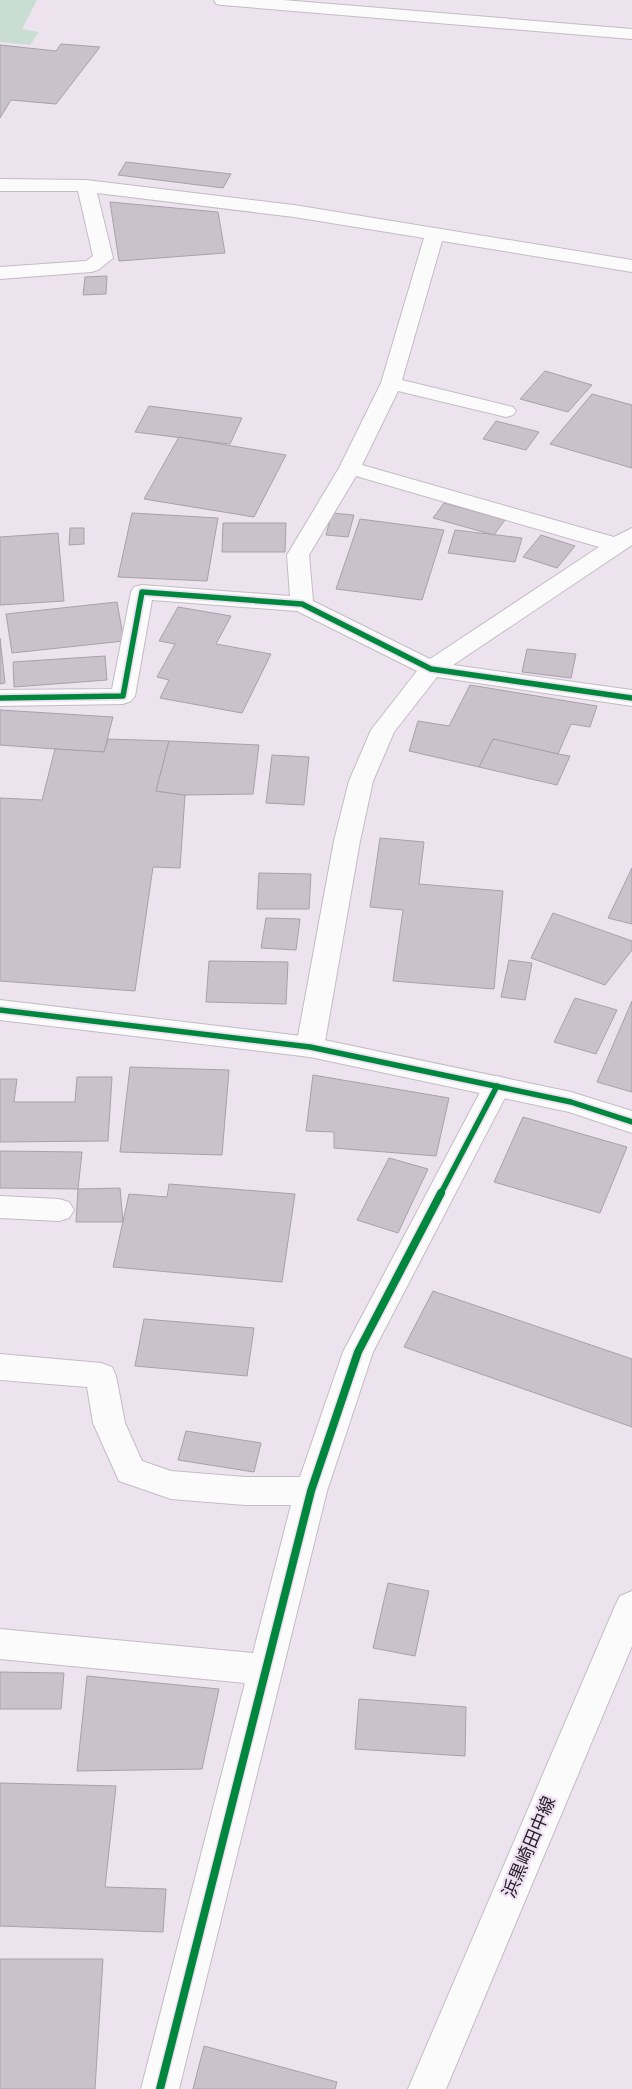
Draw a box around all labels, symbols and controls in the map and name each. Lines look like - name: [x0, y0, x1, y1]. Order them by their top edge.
- street label: 浜黒崎田中線: [499, 1793, 559, 1901]

